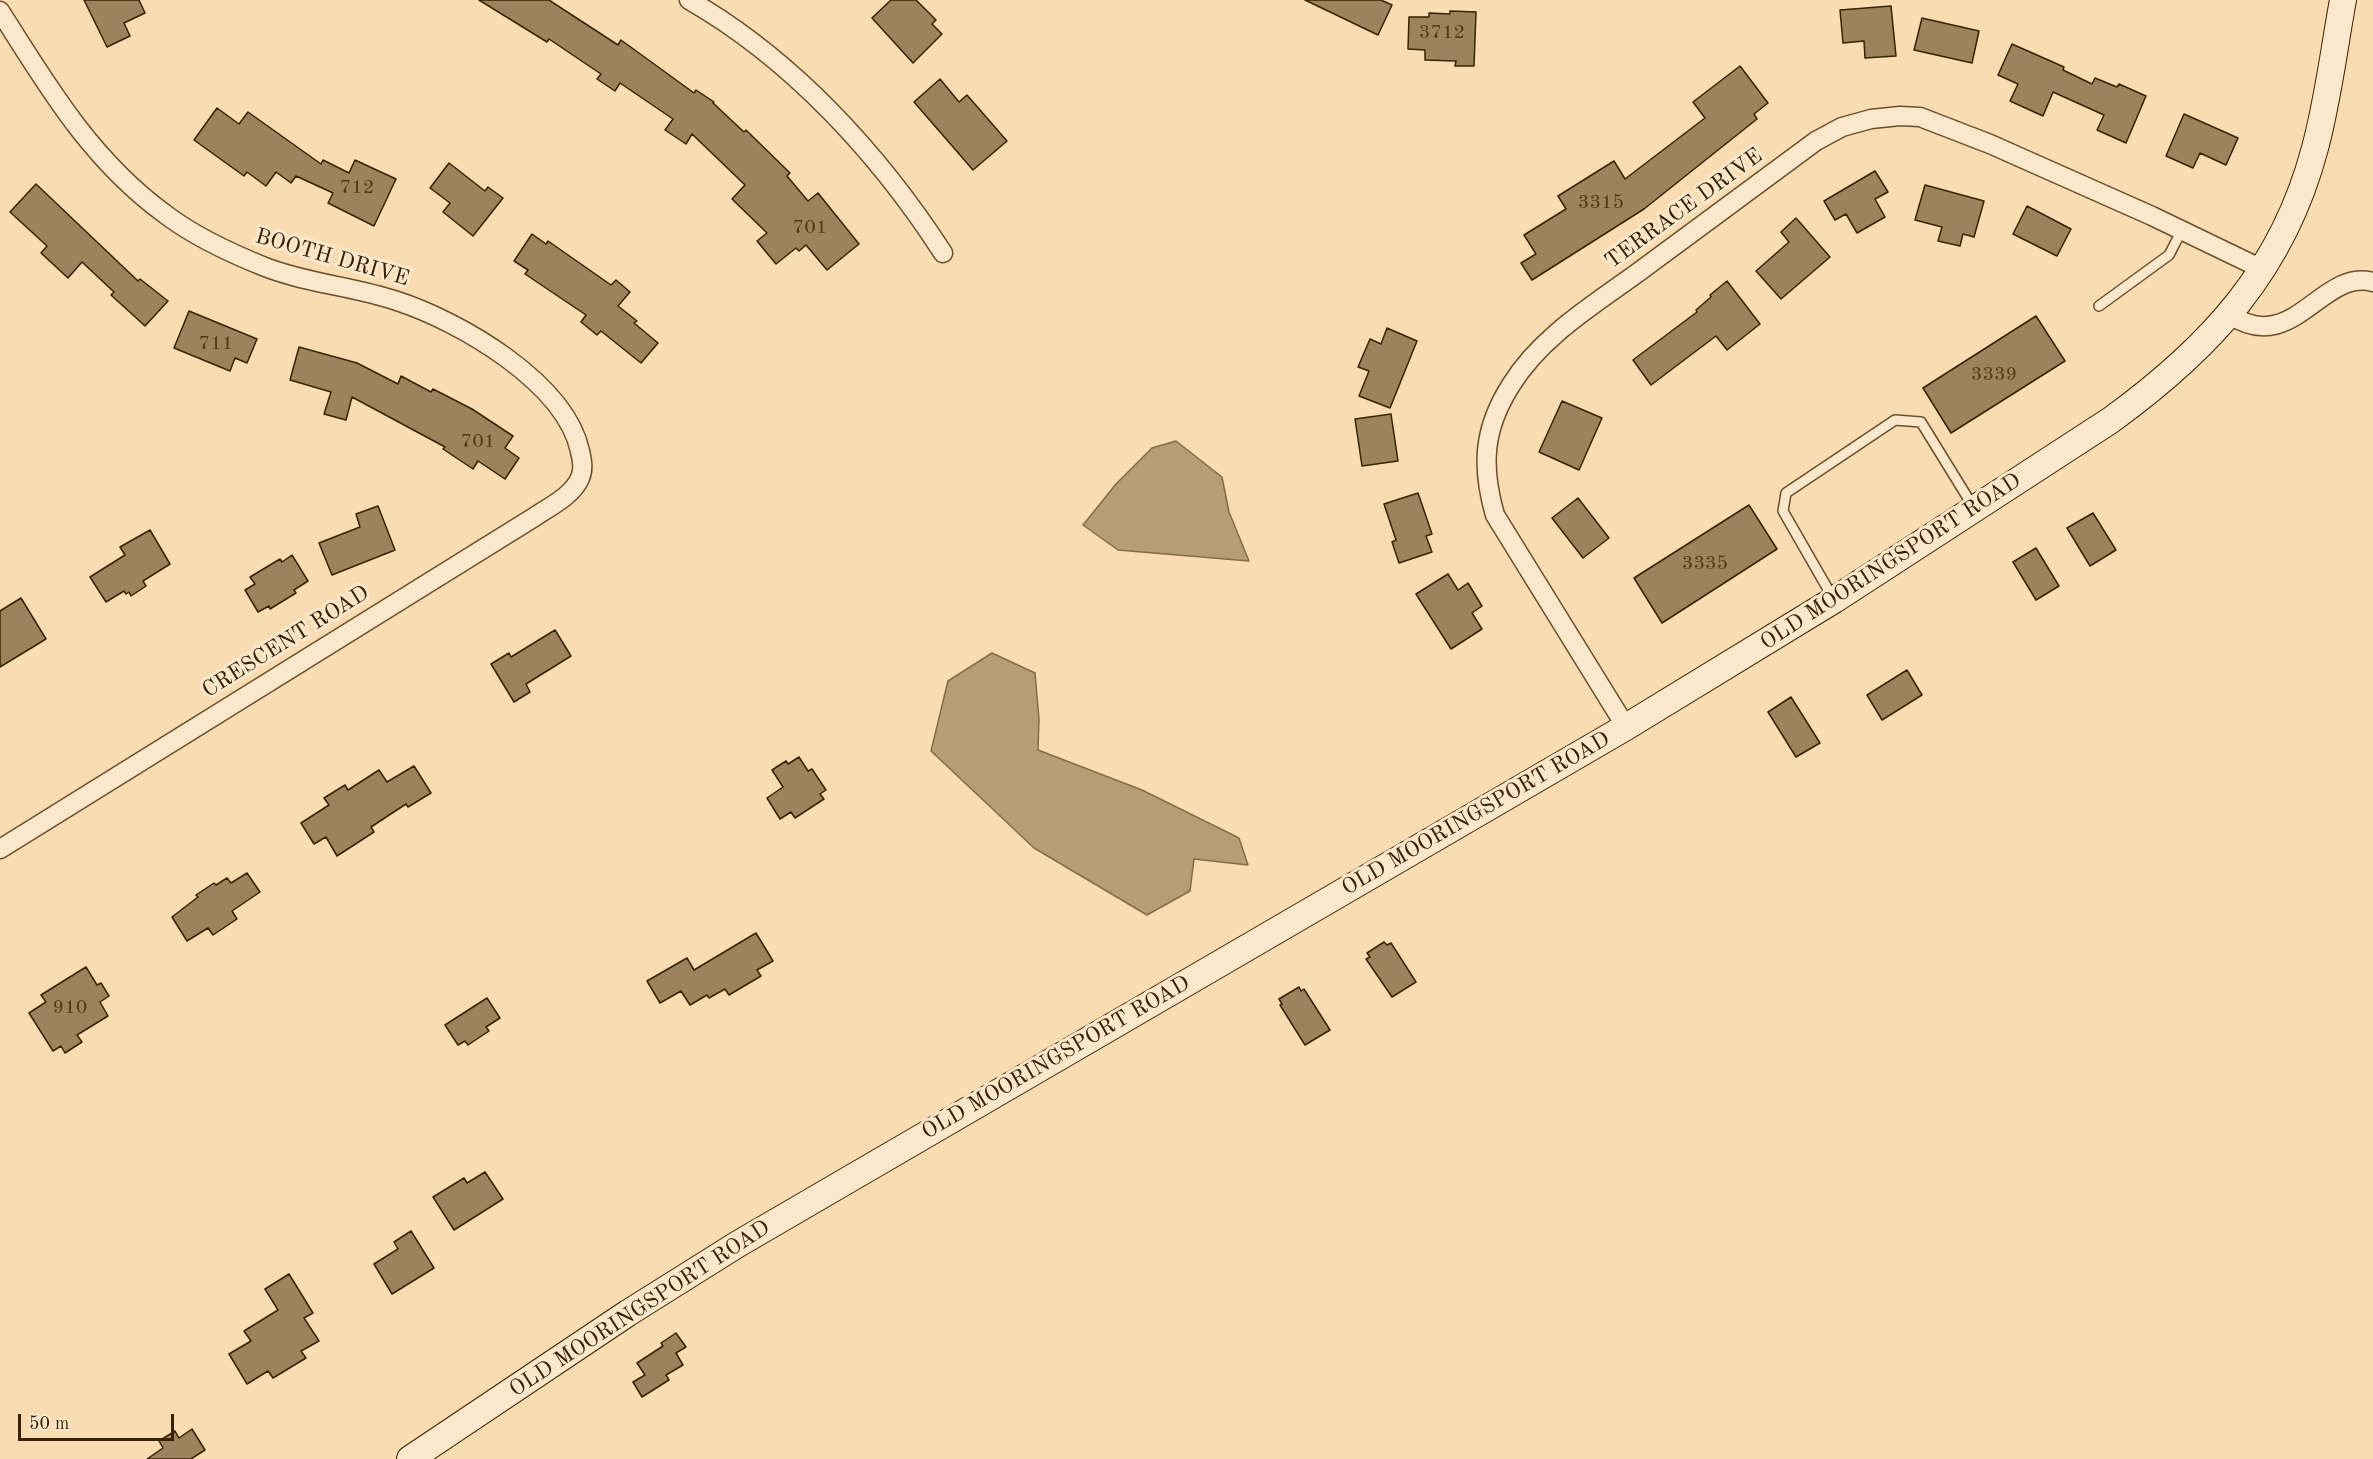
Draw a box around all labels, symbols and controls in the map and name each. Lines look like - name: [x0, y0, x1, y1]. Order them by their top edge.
- house number: 3712: [1419, 21, 1465, 45]
- street label: TERRACE DRIVE: [1600, 143, 1768, 275]
- house number: 712: [340, 176, 374, 200]
- house number: 3315: [1578, 191, 1624, 215]
- house number: 701: [793, 216, 827, 240]
- street label: BOOTH DRIVE: [252, 223, 412, 293]
- house number: 711: [199, 332, 233, 356]
- house number: 3339: [1971, 363, 2017, 387]
- house number: 701: [461, 430, 495, 454]
- street label: OLD MOORINGSPORT ROAD: [1756, 468, 2026, 656]
- house number: 3335: [1682, 552, 1728, 576]
- street label: CRESCENT ROAD: [198, 580, 374, 704]
- street label: OLD MOORINGSPORT ROAD: [1337, 726, 1615, 902]
- street label: OLD MOORINGSPORT ROAD: [917, 970, 1195, 1146]
- house number: 910: [53, 996, 87, 1020]
- street label: OLD MOORINGSPORT ROAD: [505, 1215, 775, 1403]
- scale bar: [21, 1402, 177, 1440]
- text: 50 m: [29, 1415, 69, 1433]

